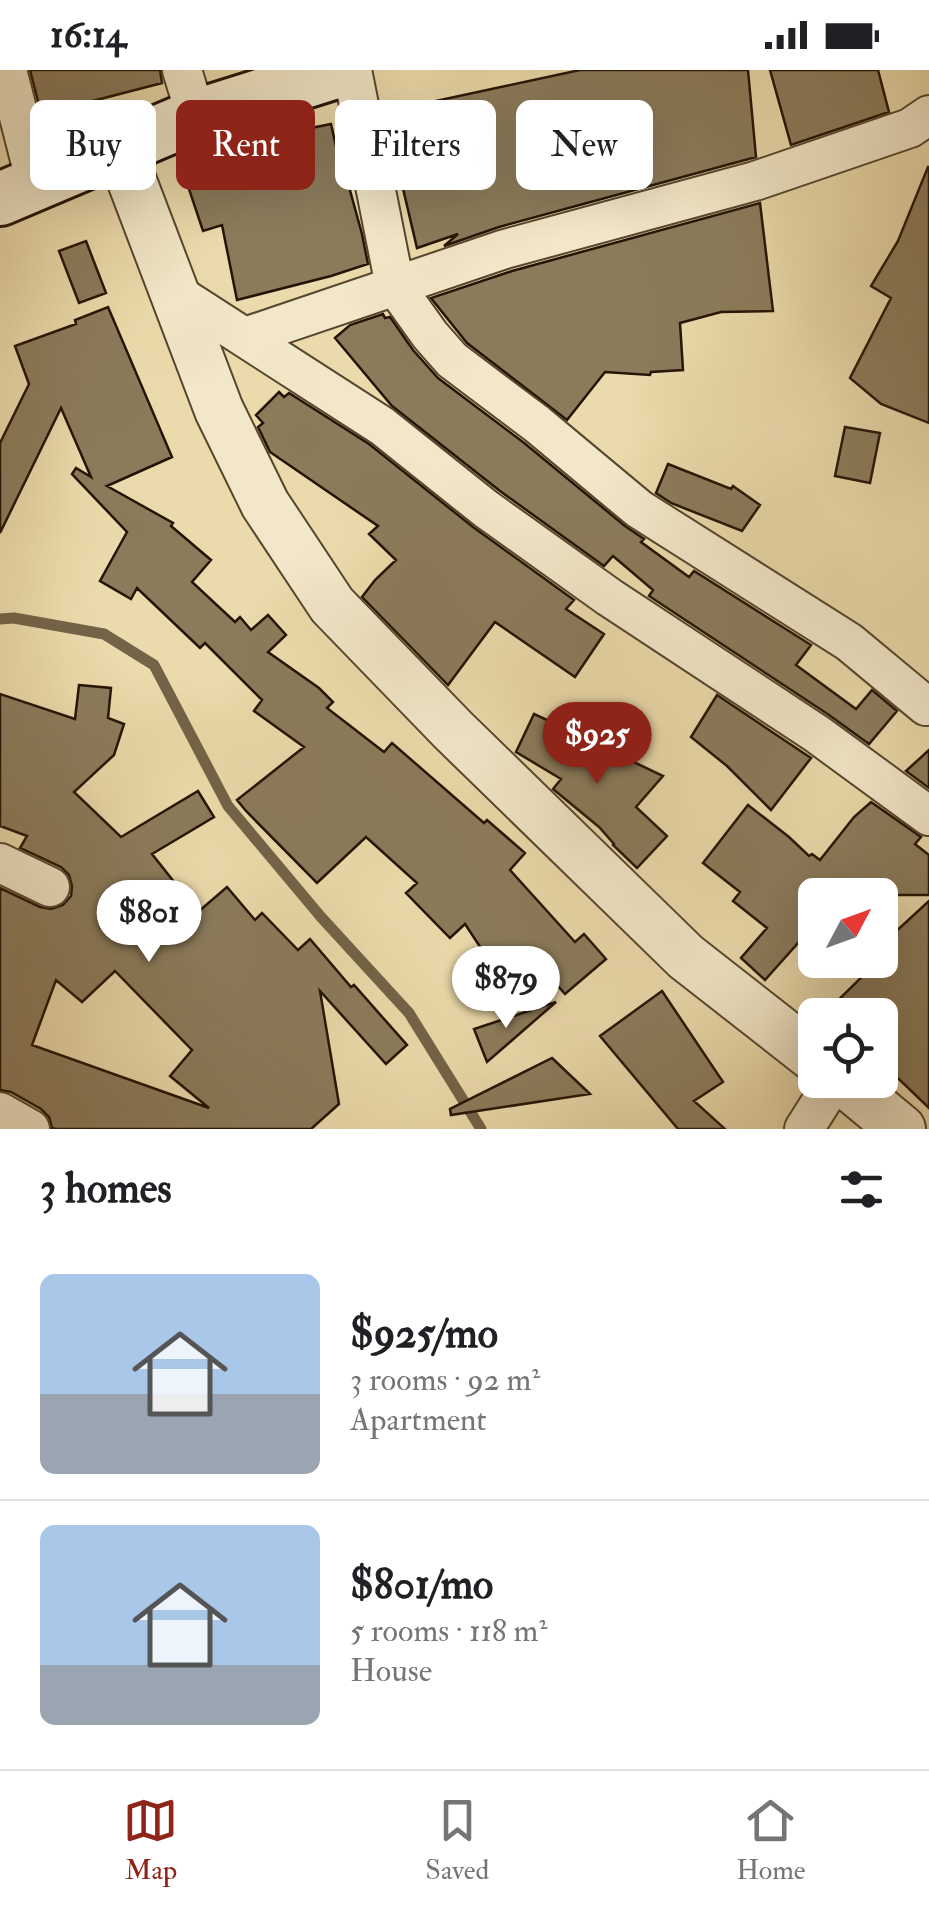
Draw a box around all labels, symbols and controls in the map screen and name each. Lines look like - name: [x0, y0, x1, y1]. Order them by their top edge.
- text: 16:14: [50, 11, 126, 59]
- chip: Buy: [30, 100, 156, 190]
- chip: Rent: [176, 100, 315, 190]
- chip: Filters: [335, 100, 496, 190]
- chip: New: [516, 100, 653, 190]
- pin: $925: [538, 702, 656, 787]
- text: $925: [565, 714, 629, 754]
- north arrow: [798, 878, 898, 978]
- map controls: [798, 878, 898, 1098]
- pin: $801: [90, 880, 208, 965]
- text: $801: [119, 892, 179, 932]
- pin: $879: [447, 946, 565, 1031]
- text: $879: [474, 958, 538, 998]
- button: locate: [798, 998, 898, 1098]
- icon: filters: [834, 1162, 889, 1217]
- text: 3 homes: [40, 1163, 172, 1215]
- text: $925/mo: [350, 1308, 498, 1360]
- icon: home: [120, 1314, 240, 1434]
- text: 3 rooms · 92 m²: [350, 1360, 540, 1400]
- text: Apartment: [350, 1400, 487, 1440]
- text: $801/mo: [350, 1559, 493, 1611]
- icon: home: [120, 1565, 240, 1685]
- text: 5 rooms · 118 m²: [350, 1611, 547, 1651]
- text: House: [350, 1651, 432, 1691]
- tab: Map: [123, 1793, 178, 1888]
- tab: Saved: [425, 1793, 489, 1888]
- tab: Home: [736, 1793, 806, 1888]

